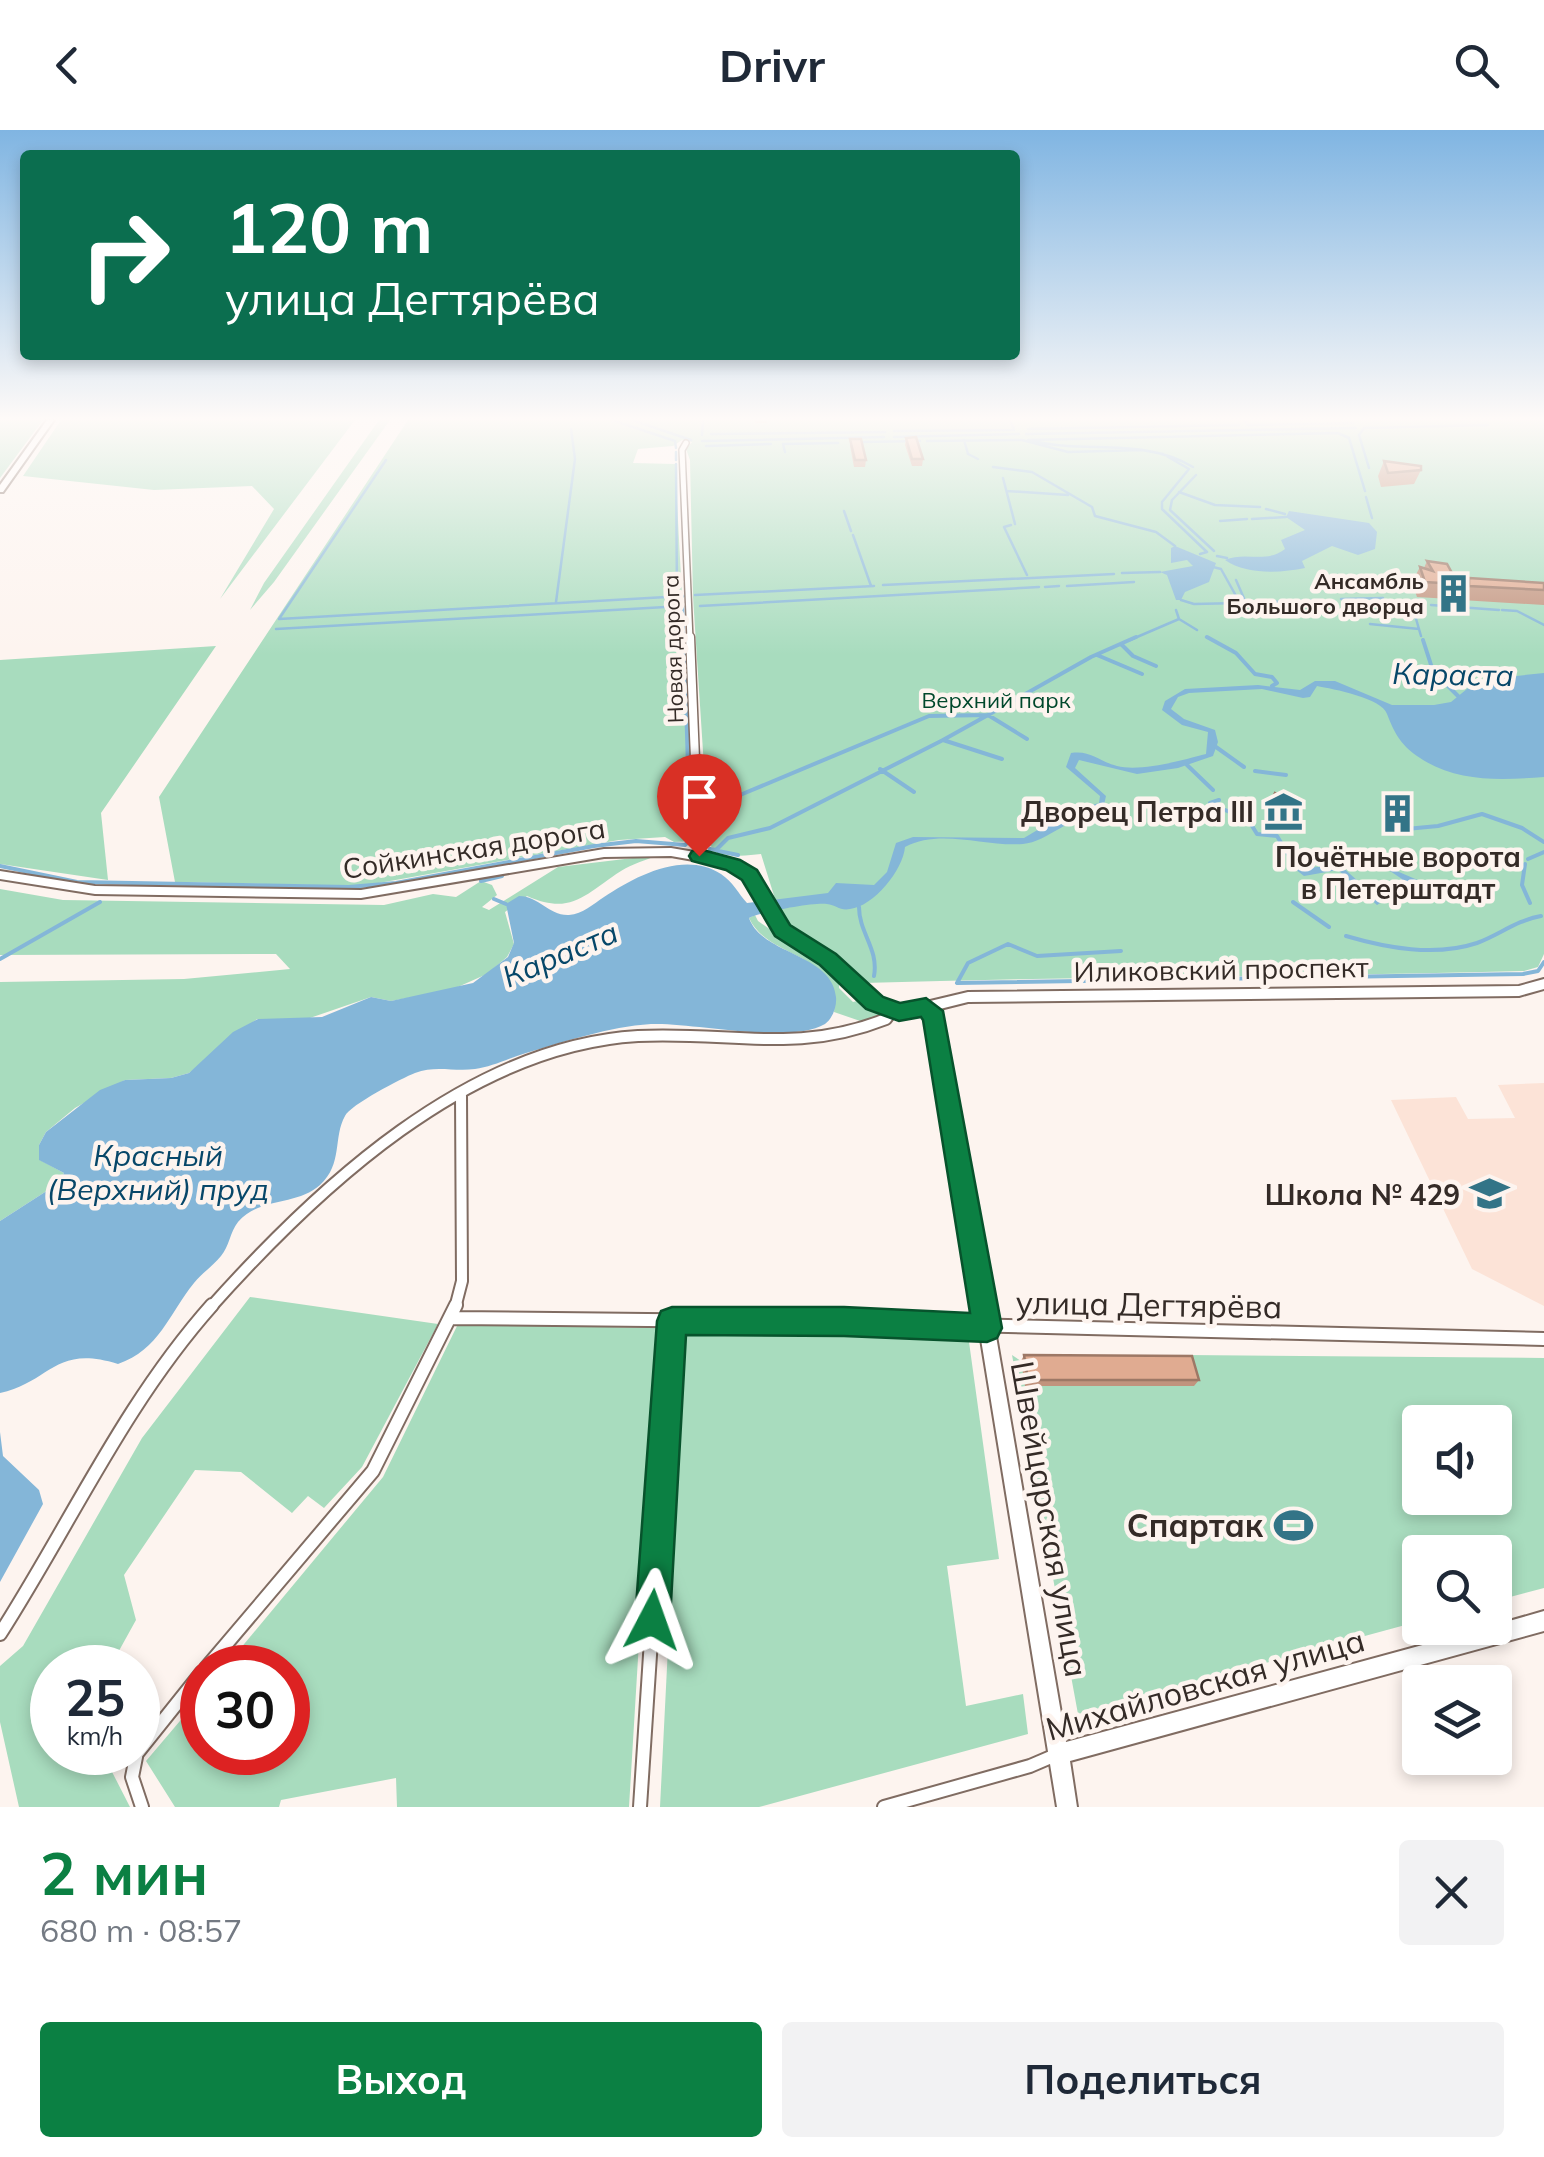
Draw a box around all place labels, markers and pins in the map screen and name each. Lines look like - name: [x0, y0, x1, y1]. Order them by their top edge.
- place label: Ансамбль Большого дворца: [1226, 567, 1424, 620]
- building icon: Ансамбль Большого дворца: [1433, 573, 1475, 615]
- pin: [657, 754, 742, 857]
- museum icon: Дворец Петра III: [1263, 790, 1305, 832]
- building icon: Почётные ворота в Петерштадт: [1377, 793, 1419, 835]
- place label: Дворец Петра III: [1021, 794, 1254, 829]
- place label: Почётные ворота в Петерштадт: [1275, 839, 1521, 906]
- school or university icon: Школа № 429: [1469, 1173, 1511, 1215]
- place label: Школа № 429: [1265, 1177, 1460, 1212]
- sports icon: Спартак: [1272, 1504, 1314, 1546]
- place label: Спартак: [1127, 1505, 1264, 1545]

